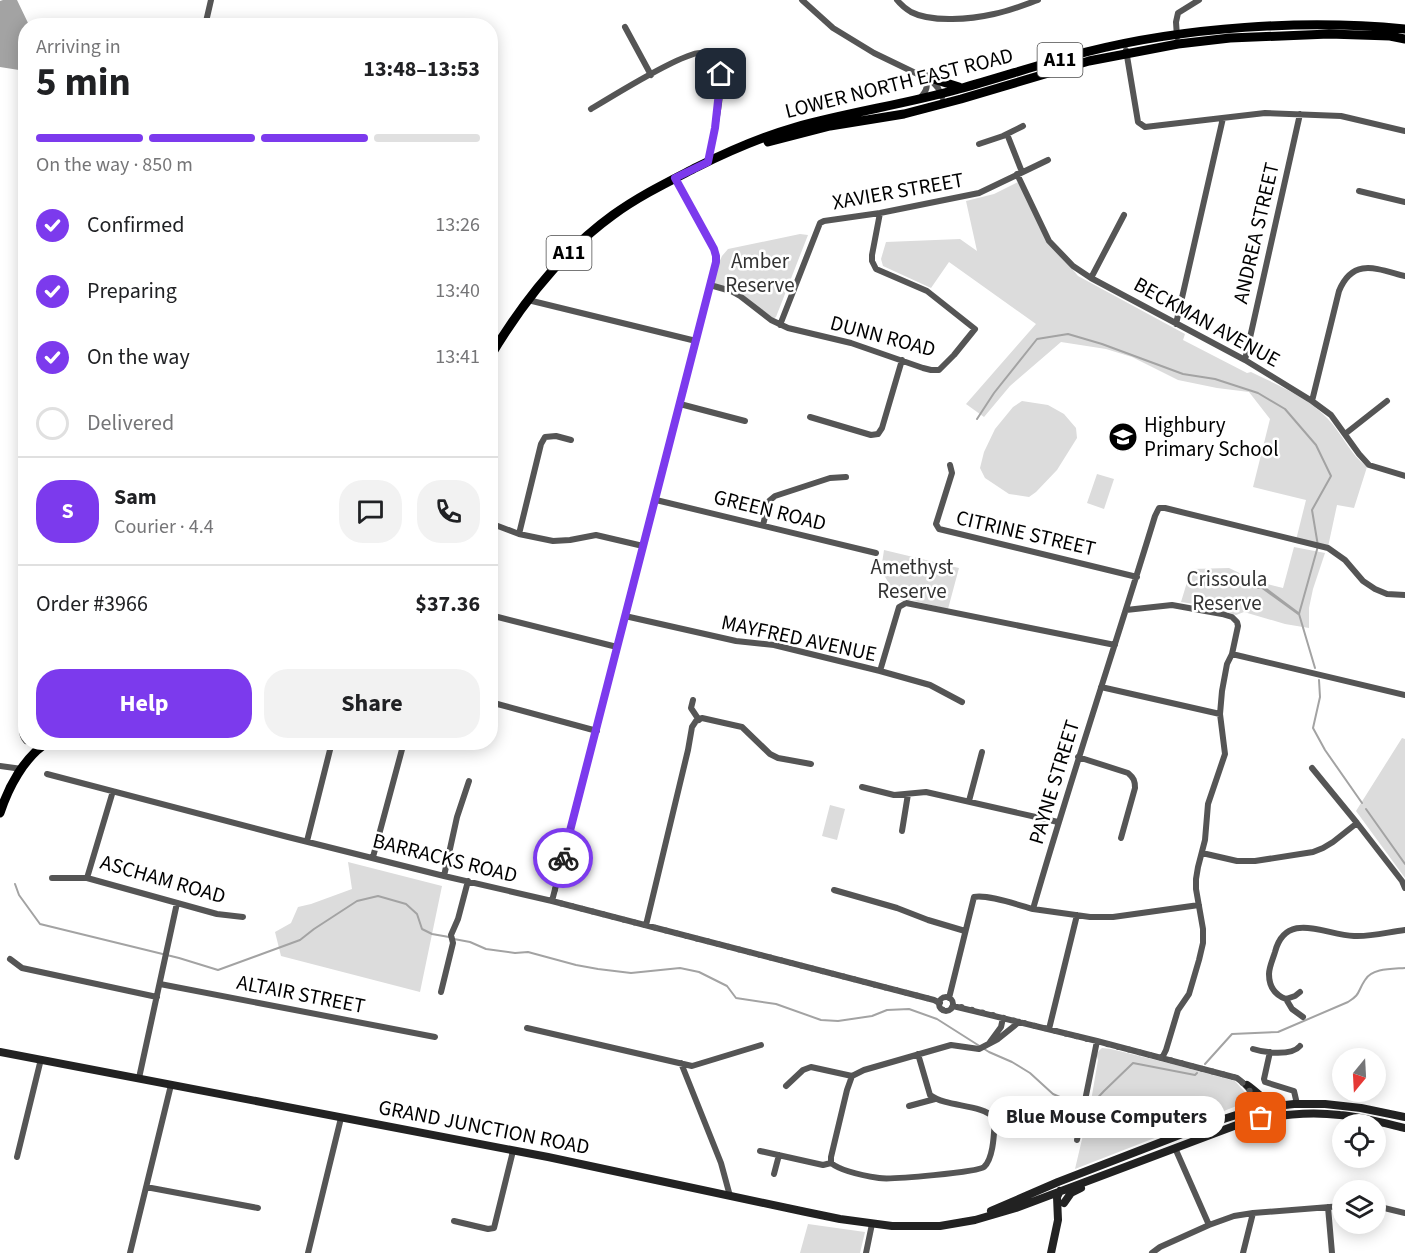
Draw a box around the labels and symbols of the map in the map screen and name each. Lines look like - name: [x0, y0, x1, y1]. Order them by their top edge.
- street label: LOWER NORTH EAST ROAD: [782, 40, 1016, 126]
- road number: A11: [1038, 43, 1082, 77]
- pin: [695, 48, 746, 99]
- street label: ANDREA STREET: [1225, 160, 1287, 306]
- street label: XAVIER STREET: [830, 165, 966, 217]
- road number: A11: [546, 236, 592, 270]
- park label: Amber Reserve: [725, 246, 795, 300]
- street label: BECKMAN AVENUE: [1128, 269, 1286, 375]
- street label: DUNN ROAD: [827, 308, 939, 364]
- place label: Highbury Primary School: [1144, 410, 1279, 464]
- school or university icon: Highbury Primary School: [1107, 421, 1139, 453]
- street label: GREEN ROAD: [711, 482, 829, 538]
- street label: CITRINE STREET: [953, 502, 1099, 564]
- park label: Amethyst Reserve: [871, 552, 953, 606]
- park label: Crissoula Reserve: [1187, 564, 1267, 618]
- street label: MAYFRED AVENUE: [719, 607, 879, 669]
- street label: PAYNE STREET: [1021, 716, 1087, 848]
- street label: BARRACKS ROAD: [369, 826, 521, 890]
- courier: [533, 828, 593, 888]
- street label: ASCHAM ROAD: [97, 847, 229, 911]
- street label: ALTAIR STREET: [234, 967, 368, 1021]
- north arrow: [1332, 1048, 1386, 1102]
- street label: GRAND JUNCTION ROAD: [376, 1092, 592, 1162]
- pin: [1235, 1092, 1286, 1143]
- callout: Blue Mouse Computers: [988, 1097, 1225, 1139]

